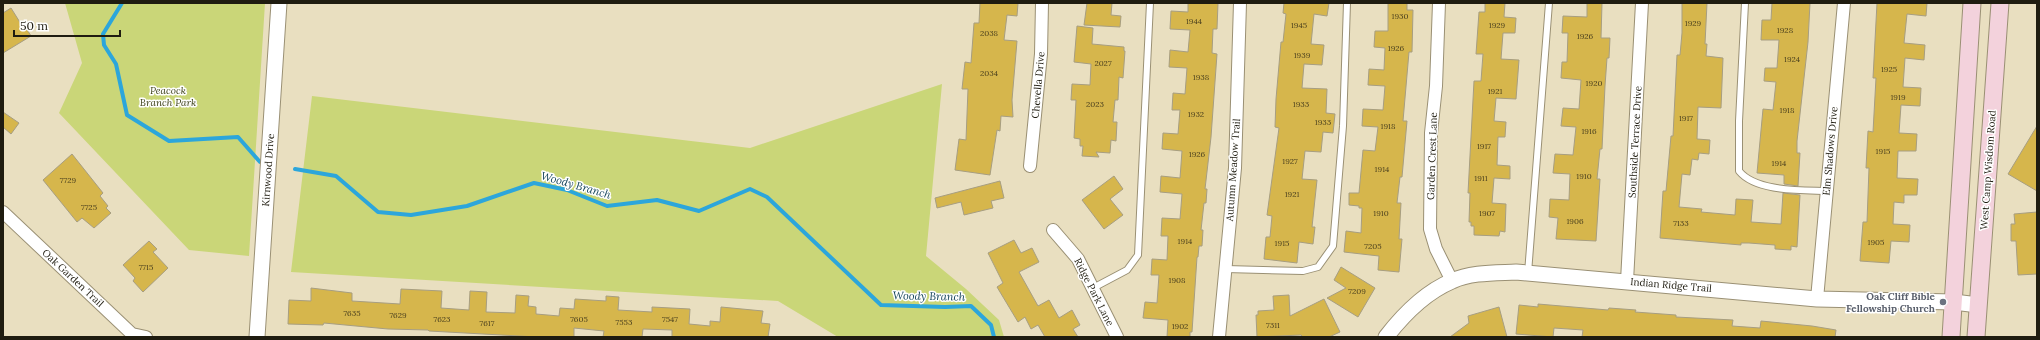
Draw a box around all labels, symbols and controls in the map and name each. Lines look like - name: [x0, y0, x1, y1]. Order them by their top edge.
- house number: 1930: [1392, 11, 1409, 21]
- scale bar: [14, 12, 120, 38]
- house number: 1944: [1186, 16, 1203, 26]
- text: 50 m: [20, 18, 48, 33]
- house number: 1929: [1685, 18, 1702, 28]
- house number: 1945: [1291, 20, 1307, 30]
- house number: 1929: [1489, 20, 1506, 30]
- house number: 1928: [1777, 25, 1794, 35]
- house number: 2038: [980, 28, 999, 38]
- house number: 1926: [1577, 31, 1594, 41]
- house number: 1926: [1388, 43, 1405, 53]
- street label: Chevella Drive: [1029, 50, 1047, 119]
- house number: 1939: [1294, 50, 1311, 60]
- house number: 1924: [1784, 54, 1801, 64]
- house number: 2027: [1094, 58, 1112, 68]
- house number: 1925: [1881, 64, 1897, 74]
- house number: 2034: [980, 68, 999, 78]
- house number: 1938: [1193, 72, 1210, 82]
- house number: 1920: [1586, 78, 1602, 88]
- park label: Peacock Branch Park: [140, 84, 196, 109]
- street label: Southside Terrace Drive: [1626, 85, 1644, 198]
- house number: 1921: [1488, 86, 1502, 96]
- house number: 1919: [1890, 92, 1906, 102]
- house number: 2023: [1086, 99, 1104, 109]
- house number: 1933: [1293, 99, 1310, 109]
- house number: 1918: [1780, 105, 1795, 115]
- street label: Elm Shadows Drive: [1820, 105, 1840, 196]
- house number: 1932: [1188, 109, 1204, 119]
- street label: West Camp Wisdom Road: [1977, 110, 1999, 230]
- street label: Garden Crest Lane: [1424, 111, 1440, 200]
- house number: 1917: [1679, 113, 1693, 123]
- house number: 1933: [1315, 117, 1332, 127]
- street label: Autumn Meadow Trail: [1223, 118, 1243, 223]
- house number: 1918: [1381, 121, 1396, 131]
- house number: 1916: [1581, 126, 1597, 136]
- street label: Kirnwood Drive: [259, 133, 277, 207]
- house number: 1917: [1477, 141, 1491, 151]
- house number: 1915: [1876, 146, 1890, 156]
- house number: 1926: [1189, 149, 1206, 159]
- house number: 1927: [1282, 156, 1298, 166]
- house number: 1914: [1772, 158, 1787, 168]
- house number: 1914: [1375, 164, 1390, 174]
- water label: Woody Branch: [539, 168, 613, 202]
- house number: 1910: [1576, 171, 1592, 181]
- house number: 1911: [1474, 173, 1488, 183]
- house number: 7729: [60, 175, 77, 185]
- house number: 1921: [1285, 189, 1299, 199]
- house number: 7725: [81, 202, 97, 212]
- house number: 1910: [1373, 208, 1389, 218]
- house number: 1907: [1479, 208, 1495, 218]
- house number: 1906: [1566, 216, 1584, 226]
- house number: 7133: [1673, 218, 1689, 228]
- house number: 1914: [1178, 236, 1193, 246]
- house number: 1905: [1868, 237, 1884, 247]
- house number: 1915: [1275, 238, 1289, 248]
- house number: 7205: [1364, 241, 1382, 251]
- street label: Oak Garden Trail: [40, 246, 107, 310]
- street label: Ridge Park Lane: [1071, 256, 1117, 329]
- house number: 7715: [139, 262, 153, 272]
- house number: 1908: [1169, 275, 1186, 285]
- street label: Indian Ridge Trail: [1630, 275, 1713, 295]
- house number: 7209: [1348, 286, 1366, 296]
- water label: Woody Branch: [893, 288, 966, 304]
- place label: Oak Cliff Bible Fellowship Church: [1846, 290, 1936, 315]
- marker: Oak Cliff Bible Fellowship Church: [1938, 297, 1948, 307]
- house number: 7635: [343, 308, 361, 318]
- house number: 7629: [389, 310, 407, 320]
- house number: 7623: [434, 314, 451, 324]
- house number: 7605: [570, 314, 588, 324]
- house number: 7547: [662, 314, 678, 324]
- house number: 7553: [616, 317, 633, 327]
- house number: 7617: [480, 318, 495, 328]
- house number: 7311: [1266, 320, 1280, 330]
- house number: 1902: [1172, 321, 1188, 331]

